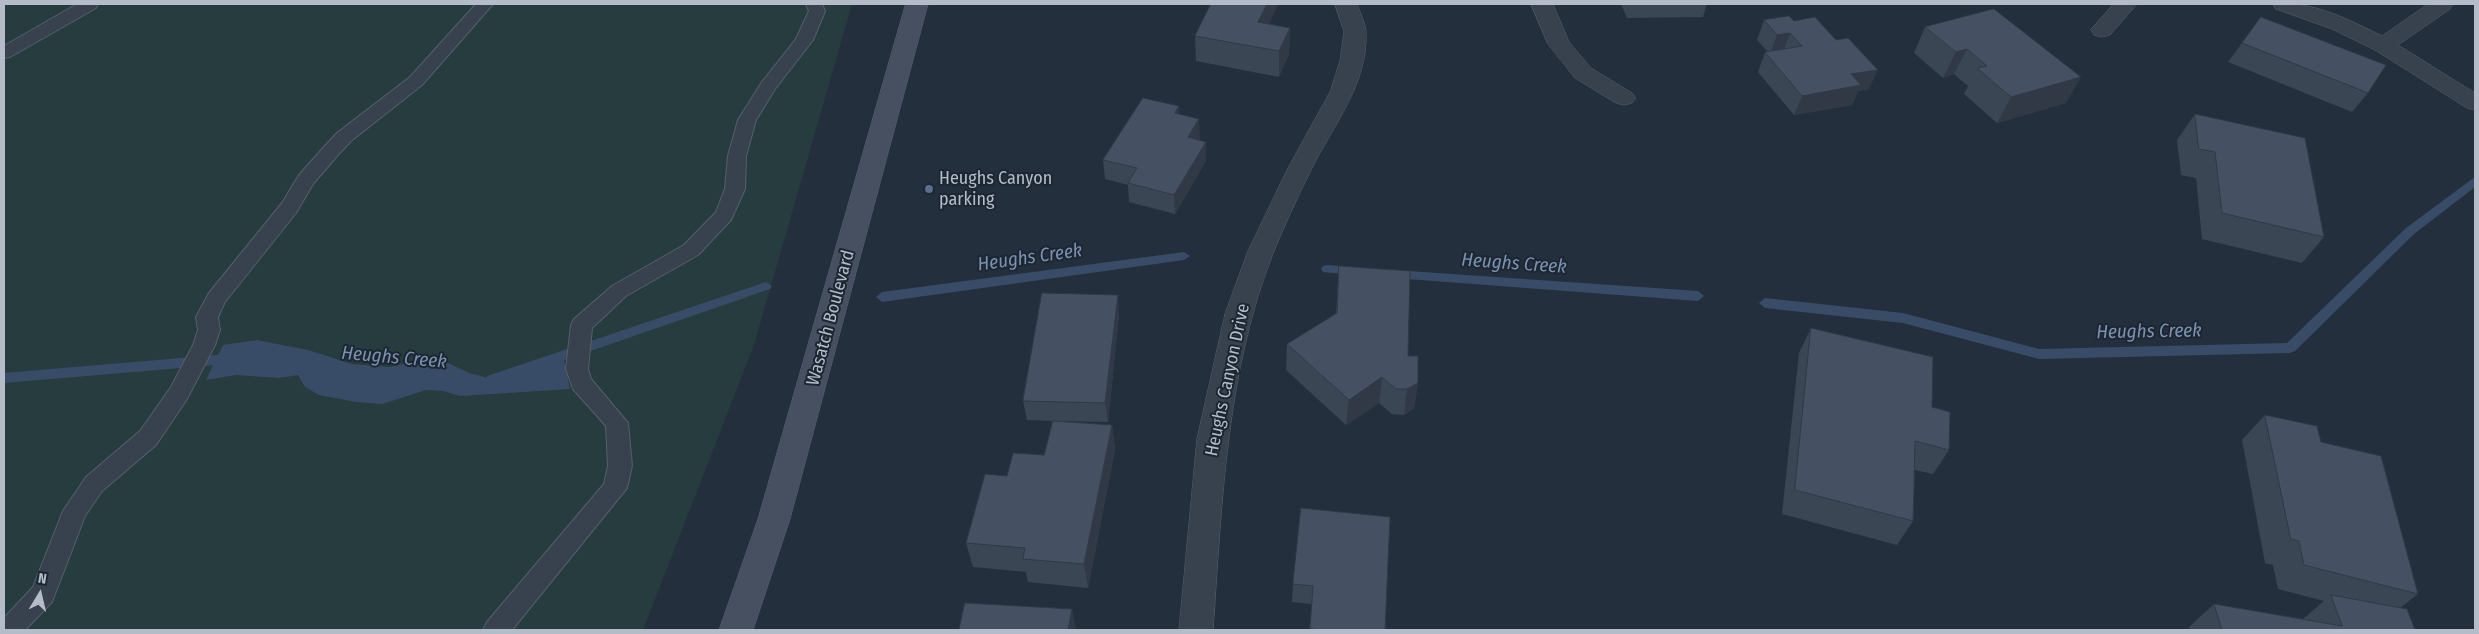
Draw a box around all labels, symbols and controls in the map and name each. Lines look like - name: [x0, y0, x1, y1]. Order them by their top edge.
- place label: Heughs Canyon parking: [939, 168, 1052, 210]
- marker: Heughs Canyon parking: [923, 183, 935, 195]
- water label: Heughs Creek: [976, 239, 1084, 277]
- street label: Wasatch Boulevard: [803, 248, 859, 388]
- water label: Heughs Creek: [1461, 249, 1567, 279]
- street label: Heughs Canyon Drive: [1201, 302, 1255, 458]
- water label: Heughs Creek: [2096, 320, 2202, 344]
- water label: Heughs Creek: [341, 342, 447, 374]
- north arrow: [15, 569, 65, 619]
- text: N: [37, 570, 48, 588]

